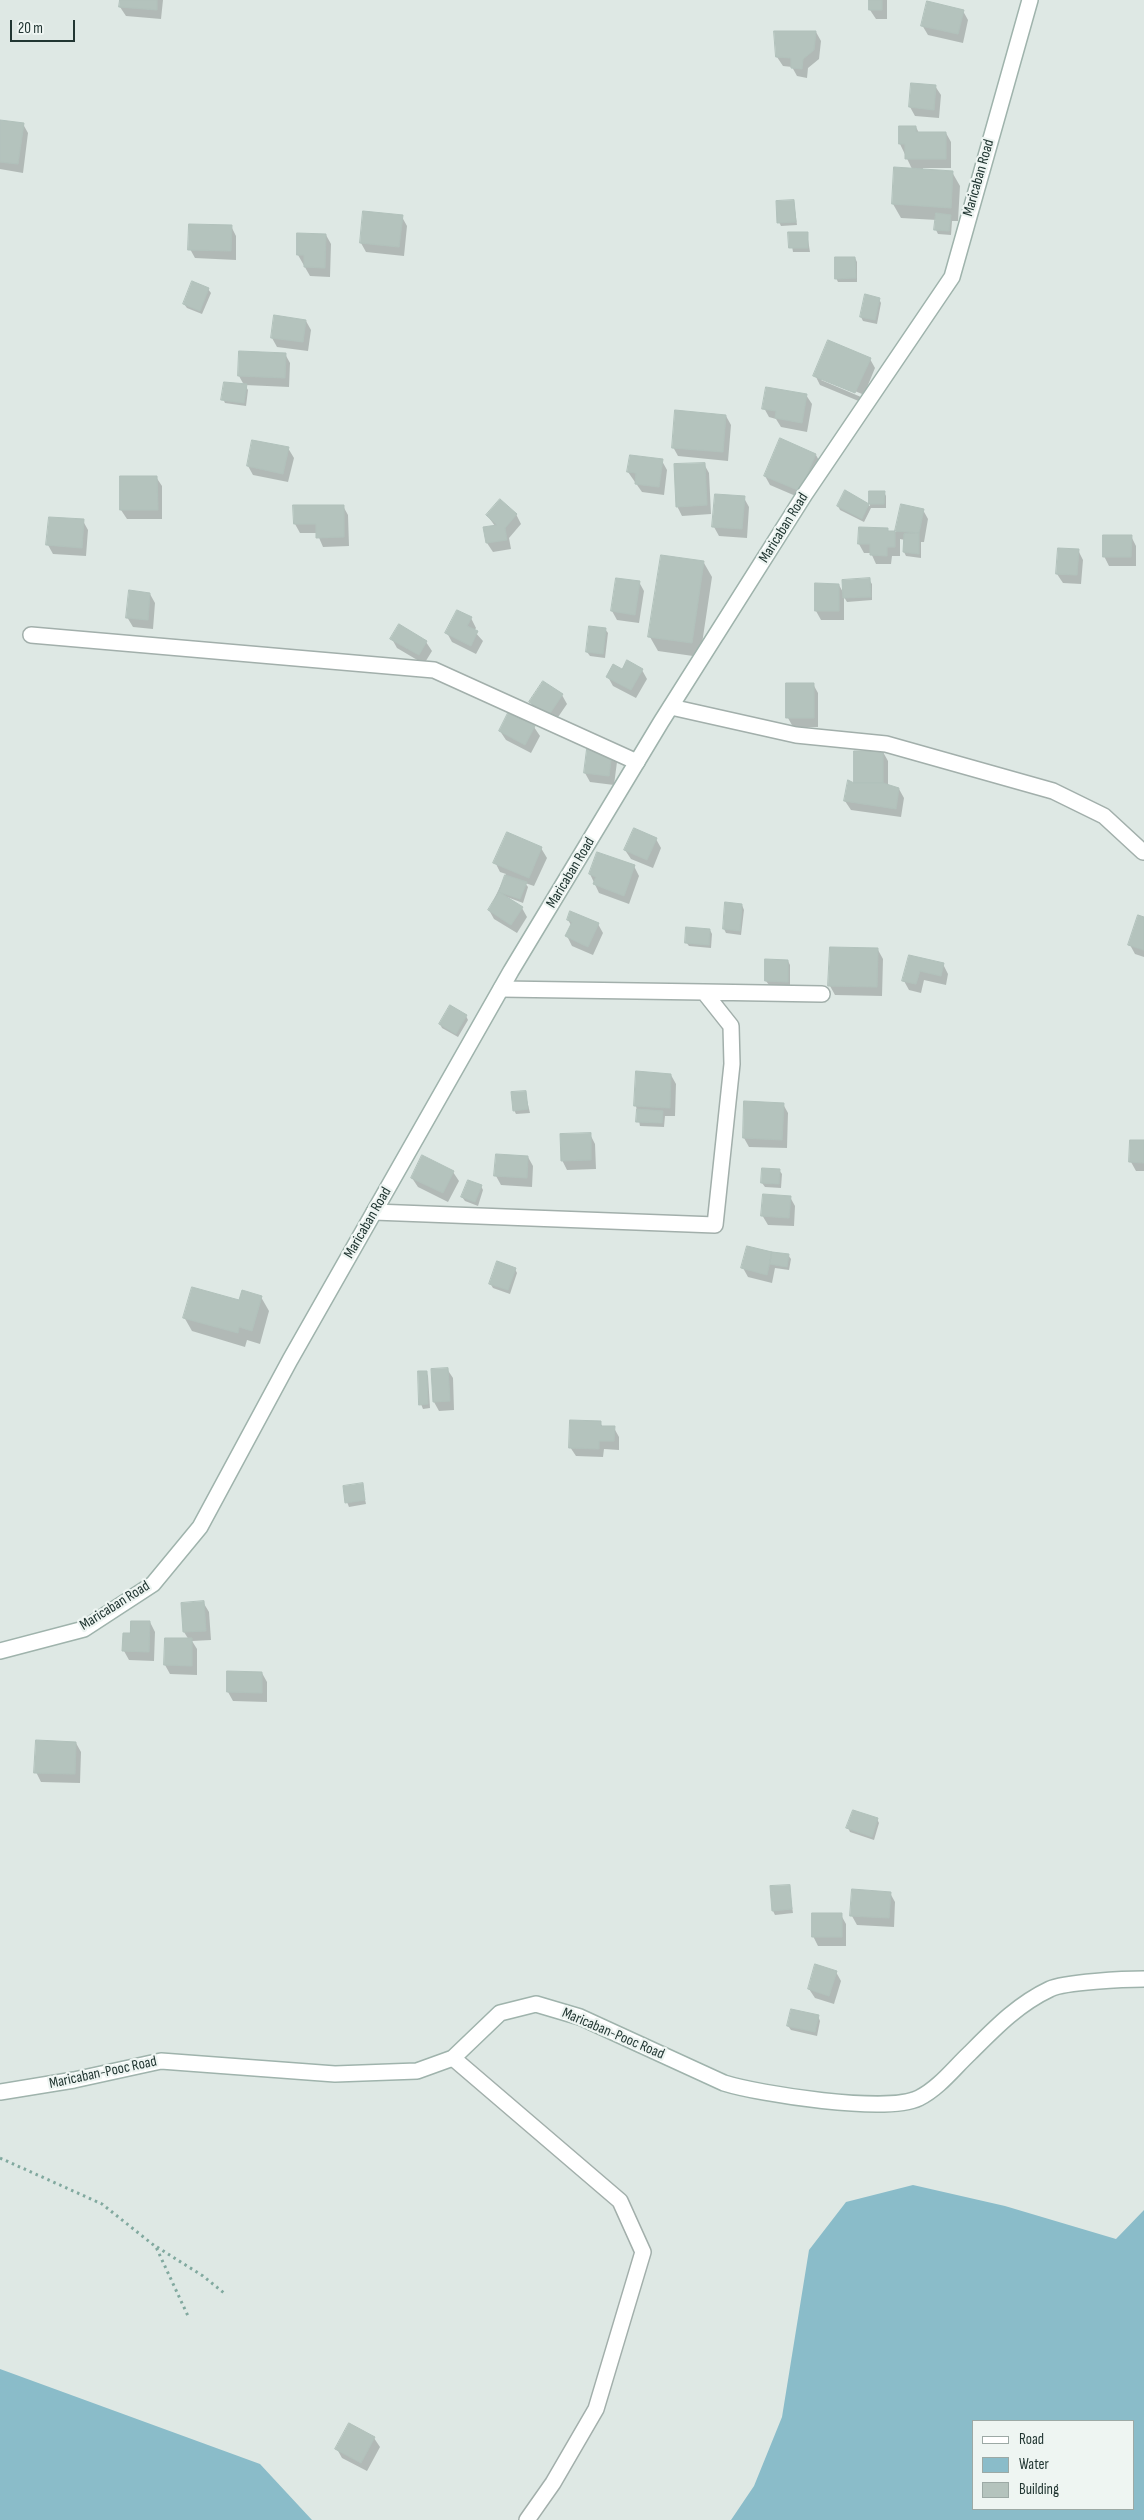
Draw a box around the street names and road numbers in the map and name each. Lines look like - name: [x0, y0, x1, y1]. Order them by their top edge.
- street label: Maricaban Road: [959, 137, 999, 219]
- street label: Maricaban Road: [755, 490, 813, 566]
- street label: Maricaban Road: [543, 834, 599, 912]
- street label: Maricaban Road: [340, 1184, 396, 1262]
- street label: Maricaban Road: [77, 1577, 153, 1635]
- street label: Maricaban-Pooc Road: [559, 2004, 667, 2064]
- street label: Maricaban-Pooc Road: [48, 2053, 158, 2093]

